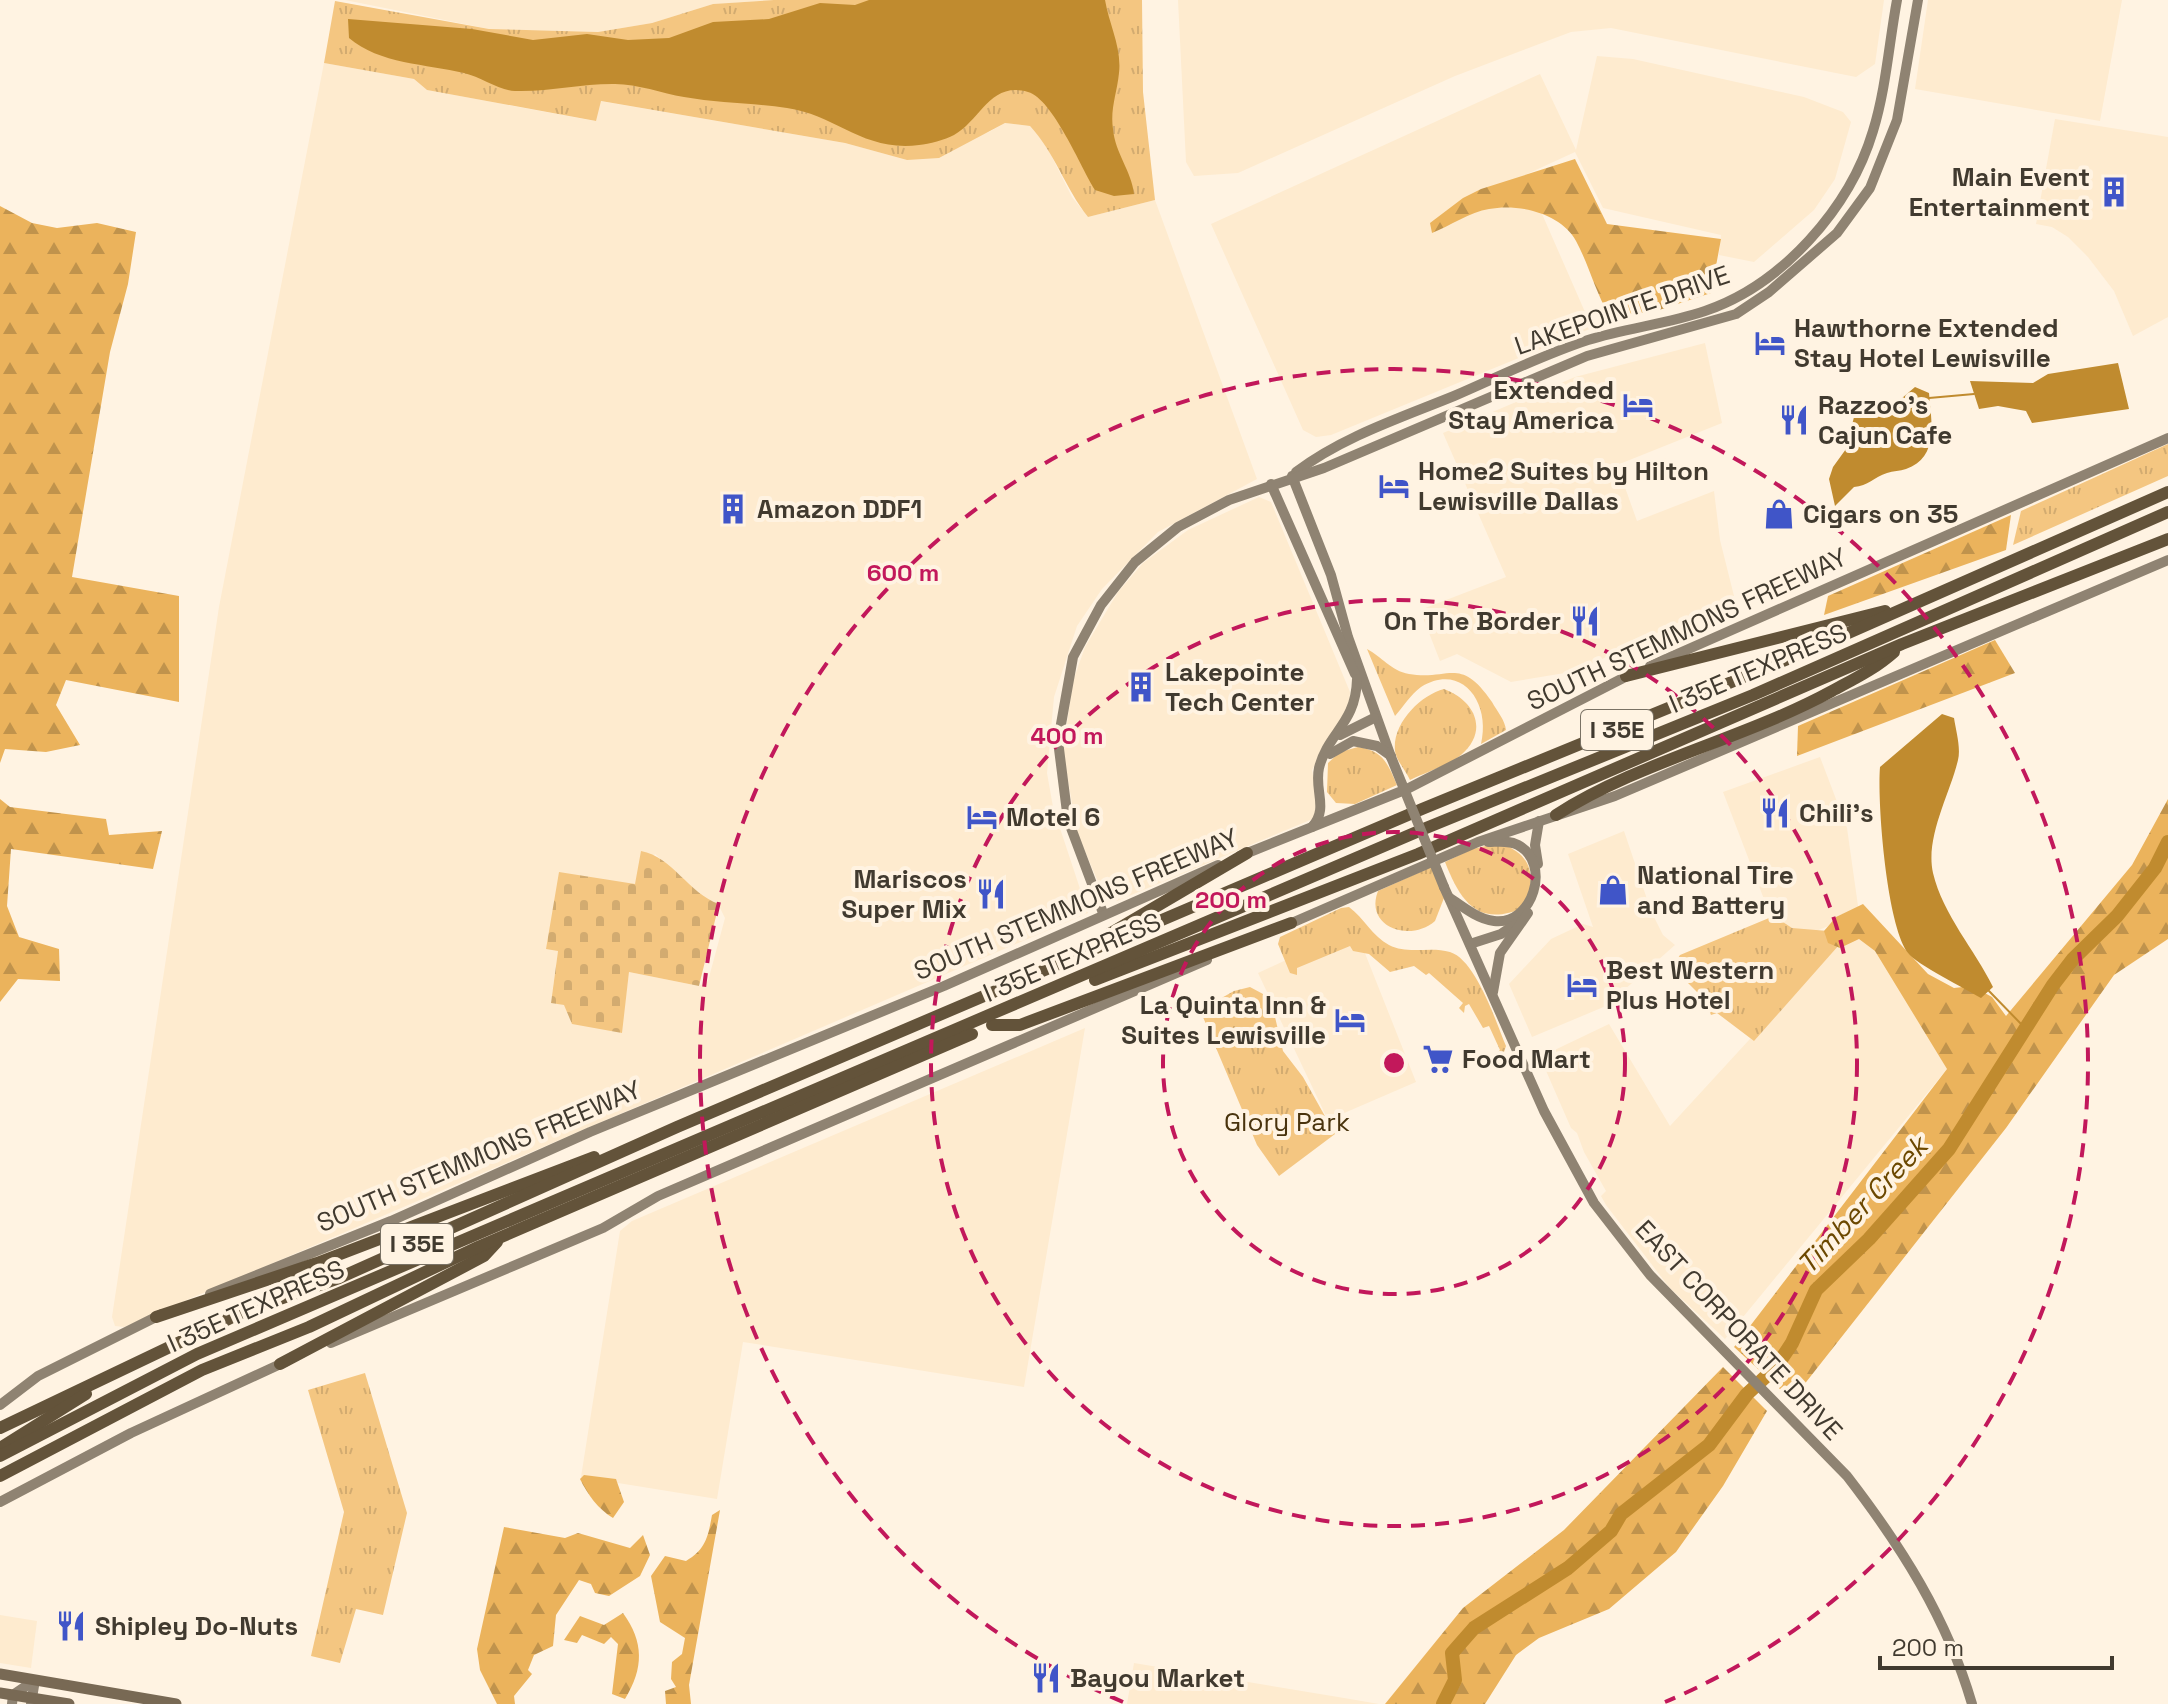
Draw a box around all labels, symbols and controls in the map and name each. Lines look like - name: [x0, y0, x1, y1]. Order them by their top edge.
- place label: Main Event Entertainment: [1909, 160, 2090, 224]
- building icon: Main Event Entertainment: [2097, 175, 2131, 209]
- street label: LAKEPOINTE DRIVE: [1510, 257, 1734, 363]
- place label: Hawthorne Extended Stay Hotel Lewisville: [1794, 311, 2059, 375]
- hotel icon: Hawthorne Extended Stay Hotel Lewisville: [1753, 326, 1787, 360]
- place label: Extended Stay America: [1448, 373, 1614, 437]
- hotel icon: Extended Stay America: [1621, 388, 1655, 422]
- place label: Razzoo's Cajun Cafe: [1818, 388, 1952, 452]
- restaurant icon: Razzoo's Cajun Cafe: [1777, 403, 1811, 437]
- place label: Home2 Suites by Hilton Lewisville Dallas: [1418, 454, 1709, 518]
- hotel icon: Home2 Suites by Hilton Lewisville Dallas: [1377, 469, 1411, 503]
- building icon: Amazon DDF1: [716, 492, 750, 526]
- place label: Amazon DDF1: [757, 492, 922, 526]
- shop icon: Cigars on 35: [1762, 497, 1796, 531]
- place label: Cigars on 35: [1803, 497, 1958, 531]
- street label: SOUTH STEMMONS FREEWAY: [1522, 540, 1852, 718]
- text: 600 m: [867, 557, 939, 588]
- place label: On The Border: [1384, 604, 1561, 638]
- restaurant icon: On The Border: [1568, 604, 1602, 638]
- street label: I 35E TEXPRESS: [1664, 615, 1852, 721]
- place label: Lakepointe Tech Center: [1165, 655, 1315, 719]
- building icon: Lakepointe Tech Center: [1124, 670, 1158, 704]
- road number: I 35E: [1581, 710, 1653, 750]
- text: 400 m: [1031, 720, 1103, 751]
- restaurant icon: Chili's: [1758, 796, 1792, 830]
- place label: Chili's: [1799, 796, 1874, 830]
- hotel icon: Motel 6: [965, 800, 999, 834]
- place label: Motel 6: [1006, 800, 1100, 834]
- street label: SOUTH STEMMONS FREEWAY: [909, 820, 1243, 988]
- place label: National Tire and Battery: [1637, 858, 1794, 922]
- place label: Mariscos Super Mix: [841, 862, 967, 926]
- shop icon: National Tire and Battery: [1596, 873, 1630, 907]
- restaurant icon: Mariscos Super Mix: [974, 877, 1008, 911]
- text: 200 m: [1195, 884, 1267, 915]
- street label: I 35E TEXPRESS: [978, 904, 1166, 1010]
- place label: Best Western Plus Hotel: [1606, 953, 1774, 1017]
- hotel icon: Best Western Plus Hotel: [1565, 968, 1599, 1002]
- place label: La Quinta Inn & Suites Lewisville: [1121, 988, 1326, 1052]
- hotel icon: La Quinta Inn & Suites Lewisville: [1333, 1003, 1367, 1037]
- supermarket icon: Food Mart: [1421, 1042, 1455, 1076]
- place label: Food Mart: [1462, 1042, 1591, 1076]
- centre of rings: [1380, 1049, 1408, 1077]
- street label: SOUTH STEMMONS FREEWAY: [312, 1072, 646, 1240]
- park label: Glory Park: [1224, 1105, 1350, 1139]
- water label: Timber Creek: [1789, 1126, 1937, 1282]
- street label: EAST CORPORATE DRIVE: [1628, 1213, 1850, 1447]
- road number: I 35E: [381, 1224, 453, 1264]
- street label: I 35E TEXPRESS: [162, 1252, 350, 1360]
- restaurant icon: Shipley Do-Nuts: [54, 1609, 88, 1643]
- place label: Shipley Do-Nuts: [95, 1609, 298, 1643]
- scale bar: [1880, 1620, 2112, 1670]
- text: 200 m: [1892, 1632, 1964, 1663]
- restaurant icon: Bayou Market: [1029, 1661, 1063, 1695]
- place label: Bayou Market: [1070, 1661, 1245, 1695]

